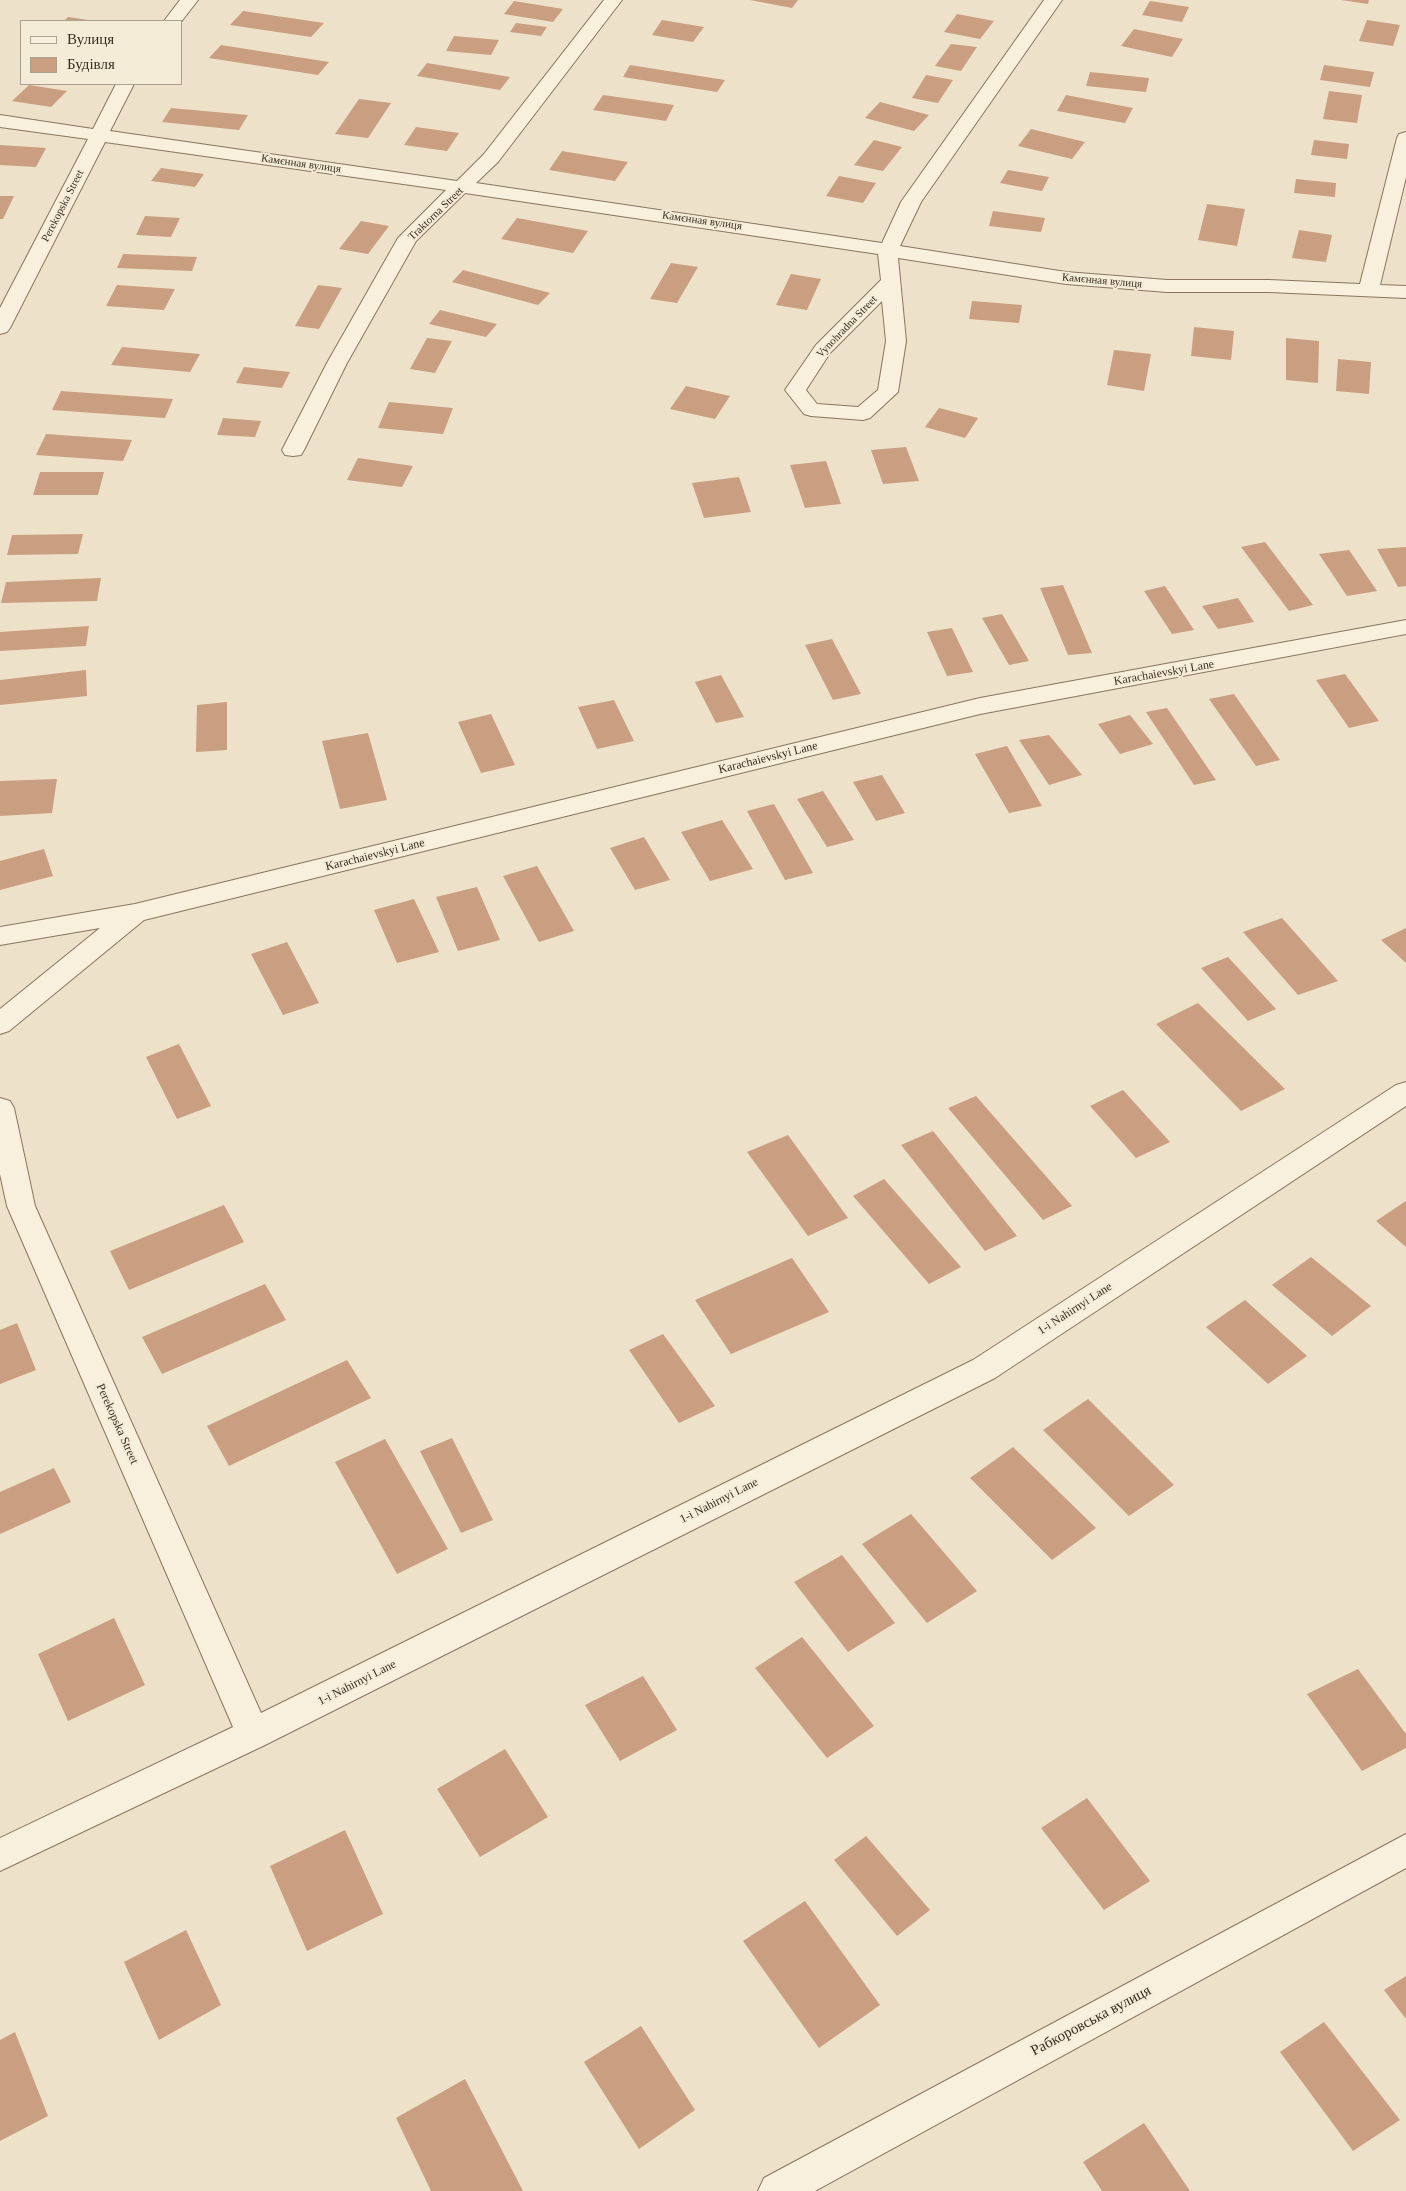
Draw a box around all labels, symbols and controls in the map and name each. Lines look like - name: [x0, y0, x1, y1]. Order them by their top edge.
- legend: [20, 20, 182, 85]
- text: Вулиця: [67, 31, 114, 47]
- text: Будівля: [67, 56, 115, 72]
- street label: Камєнная вулиця: [260, 152, 342, 176]
- street label: Perekopska Street: [39, 168, 87, 244]
- street label: Traktorna Street: [406, 184, 466, 244]
- street label: Камєнная вулиця: [661, 209, 743, 233]
- street label: Камєнная вулиця: [1061, 271, 1143, 291]
- street label: Vynohradna Street: [814, 293, 880, 361]
- street label: Karachaievskyi Lane: [1113, 657, 1215, 689]
- street label: Karachaievskyi Lane: [717, 739, 819, 777]
- street label: Karachaievskyi Lane: [324, 836, 426, 874]
- street label: 1-i Nahirnyi Lane: [1035, 1280, 1115, 1338]
- street label: Perekopska Street: [93, 1382, 141, 1466]
- street label: 1-i Nahirnyi Lane: [677, 1475, 761, 1527]
- street label: 1-i Nahirnyi Lane: [315, 1657, 399, 1709]
- street label: Рабкоровська вулиця: [1028, 1982, 1154, 2060]

